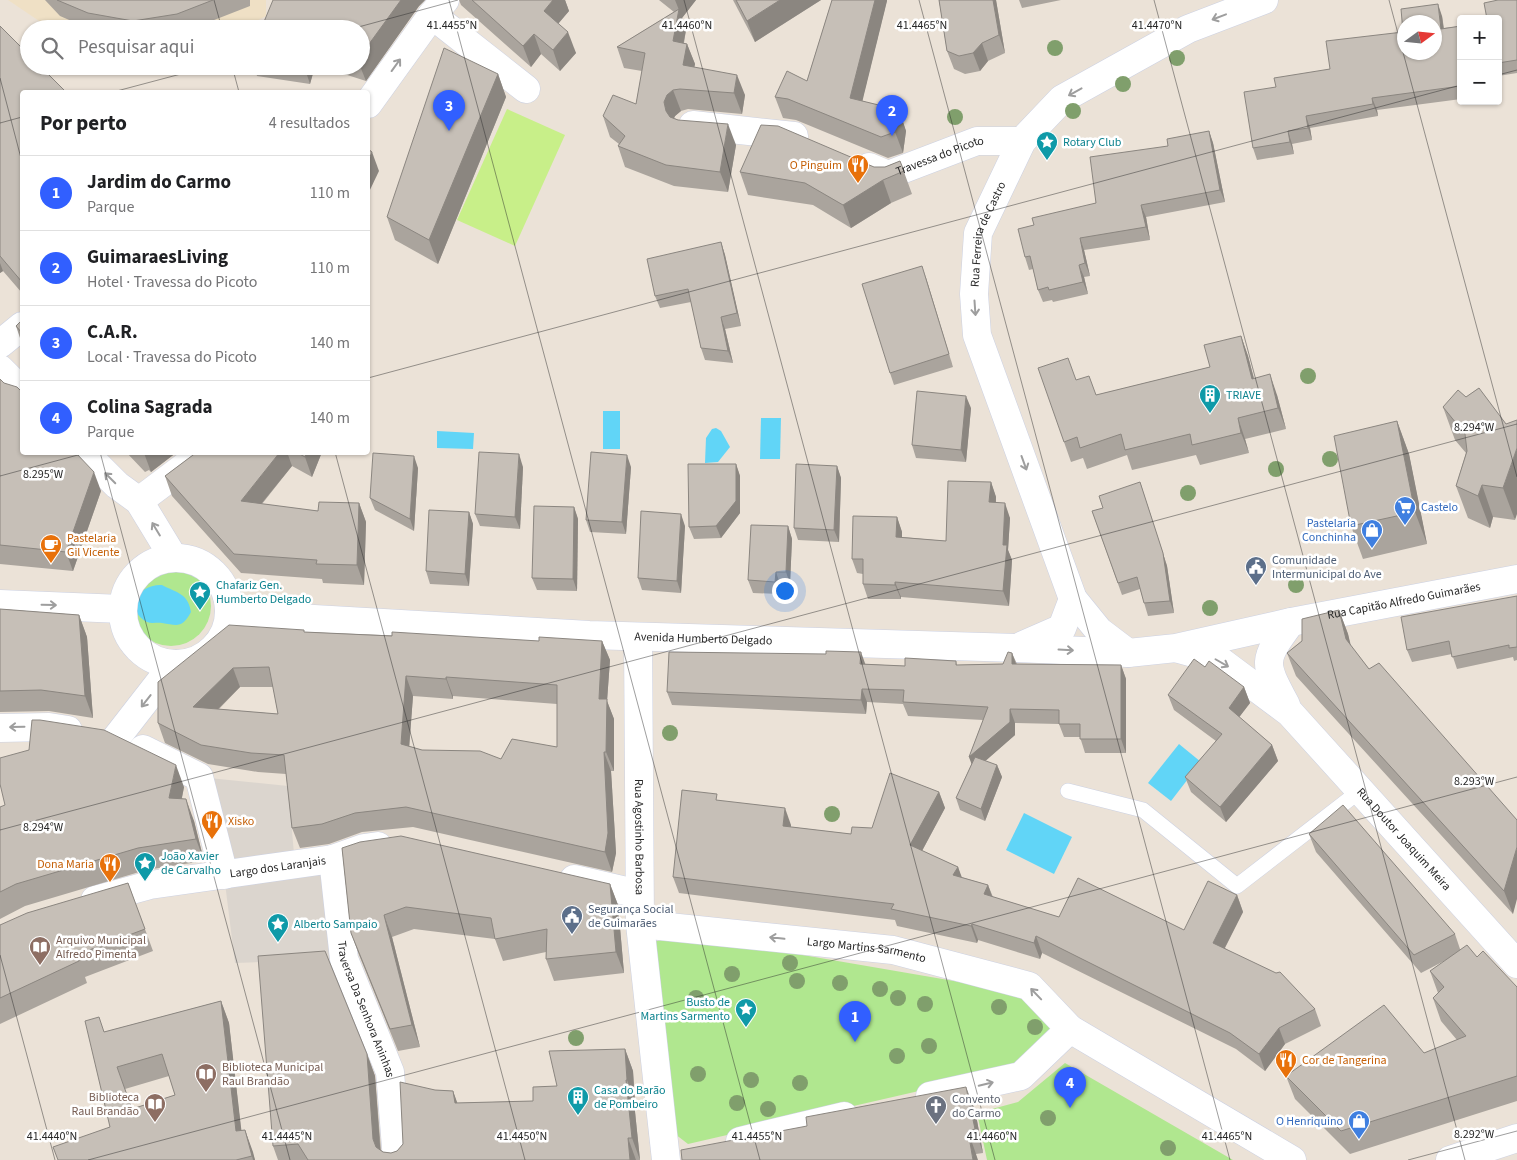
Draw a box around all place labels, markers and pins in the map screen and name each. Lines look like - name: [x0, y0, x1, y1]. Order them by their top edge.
- pin: 3: [433, 90, 465, 131]
- pin: 2: [876, 95, 908, 136]
- place icon: Rotary Club: [1035, 130, 1059, 161]
- place label: Rotary Club: [1063, 134, 1122, 151]
- restaurant icon: O Pinguim: [846, 153, 870, 184]
- place label: O Pinguim: [790, 157, 842, 174]
- building icon: TRIAVE: [1198, 383, 1222, 414]
- place label: TRIAVE: [1226, 387, 1261, 404]
- supermarket icon: Castelo: [1393, 495, 1417, 526]
- place label: Castelo: [1421, 499, 1458, 516]
- place label: Pastelaria Conchinha: [1302, 515, 1356, 546]
- shop icon: Pastelaria Conchinha: [1360, 518, 1384, 549]
- place label: Pastelaria Gil Vicente: [67, 530, 120, 561]
- cafe icon: Pastelaria Gil Vicente: [39, 533, 63, 564]
- place label: Comunidade Intermunicipal do Ave: [1272, 552, 1382, 583]
- public building icon: Comunidade Intermunicipal do Ave: [1244, 555, 1268, 586]
- place label: Chafariz Gen. Humberto Delgado: [216, 577, 311, 608]
- place icon: Chafariz Gen. Humberto Delgado: [188, 580, 212, 611]
- restaurant icon: Xisko: [200, 809, 224, 840]
- place label: Xisko: [228, 813, 254, 830]
- place label: João Xavier de Carvalho: [161, 848, 221, 879]
- place icon: João Xavier de Carvalho: [133, 851, 157, 882]
- restaurant icon: Dona Maria: [98, 852, 122, 883]
- place label: Dona Maria: [37, 856, 94, 873]
- place label: Segurança Social de Guimarães: [588, 901, 674, 932]
- public building icon: Segurança Social de Guimarães: [560, 904, 584, 935]
- place icon: Alberto Sampaio: [266, 912, 290, 943]
- place label: Alberto Sampaio: [294, 916, 378, 933]
- place label: Arquivo Municipal Alfredo Pimenta: [56, 932, 146, 963]
- library icon: Arquivo Municipal Alfredo Pimenta: [28, 935, 52, 966]
- place label: Busto de Martins Sarmento: [641, 994, 730, 1025]
- place icon: Busto de Martins Sarmento: [734, 997, 758, 1028]
- pin: 1: [839, 1001, 871, 1042]
- restaurant icon: Cor de Tangerina: [1274, 1048, 1298, 1079]
- place label: Cor de Tangerina: [1302, 1052, 1387, 1069]
- place label: Biblioteca Municipal Raul Brandão: [222, 1059, 323, 1090]
- library icon: Biblioteca Municipal Raul Brandão: [194, 1062, 218, 1093]
- pin: 4: [1054, 1067, 1086, 1108]
- place label: Casa do Barão de Pombeiro: [594, 1082, 665, 1113]
- building icon: Casa do Barão de Pombeiro: [566, 1085, 590, 1116]
- place label: Biblioteca Raul Brandão: [71, 1089, 139, 1120]
- place label: Convento do Carmo: [952, 1091, 1001, 1122]
- library icon: Biblioteca Raul Brandão: [143, 1092, 167, 1123]
- church icon: Convento do Carmo: [924, 1094, 948, 1125]
- shop icon: O Henriquino: [1347, 1109, 1371, 1140]
- place label: O Henriquino: [1276, 1113, 1343, 1130]

